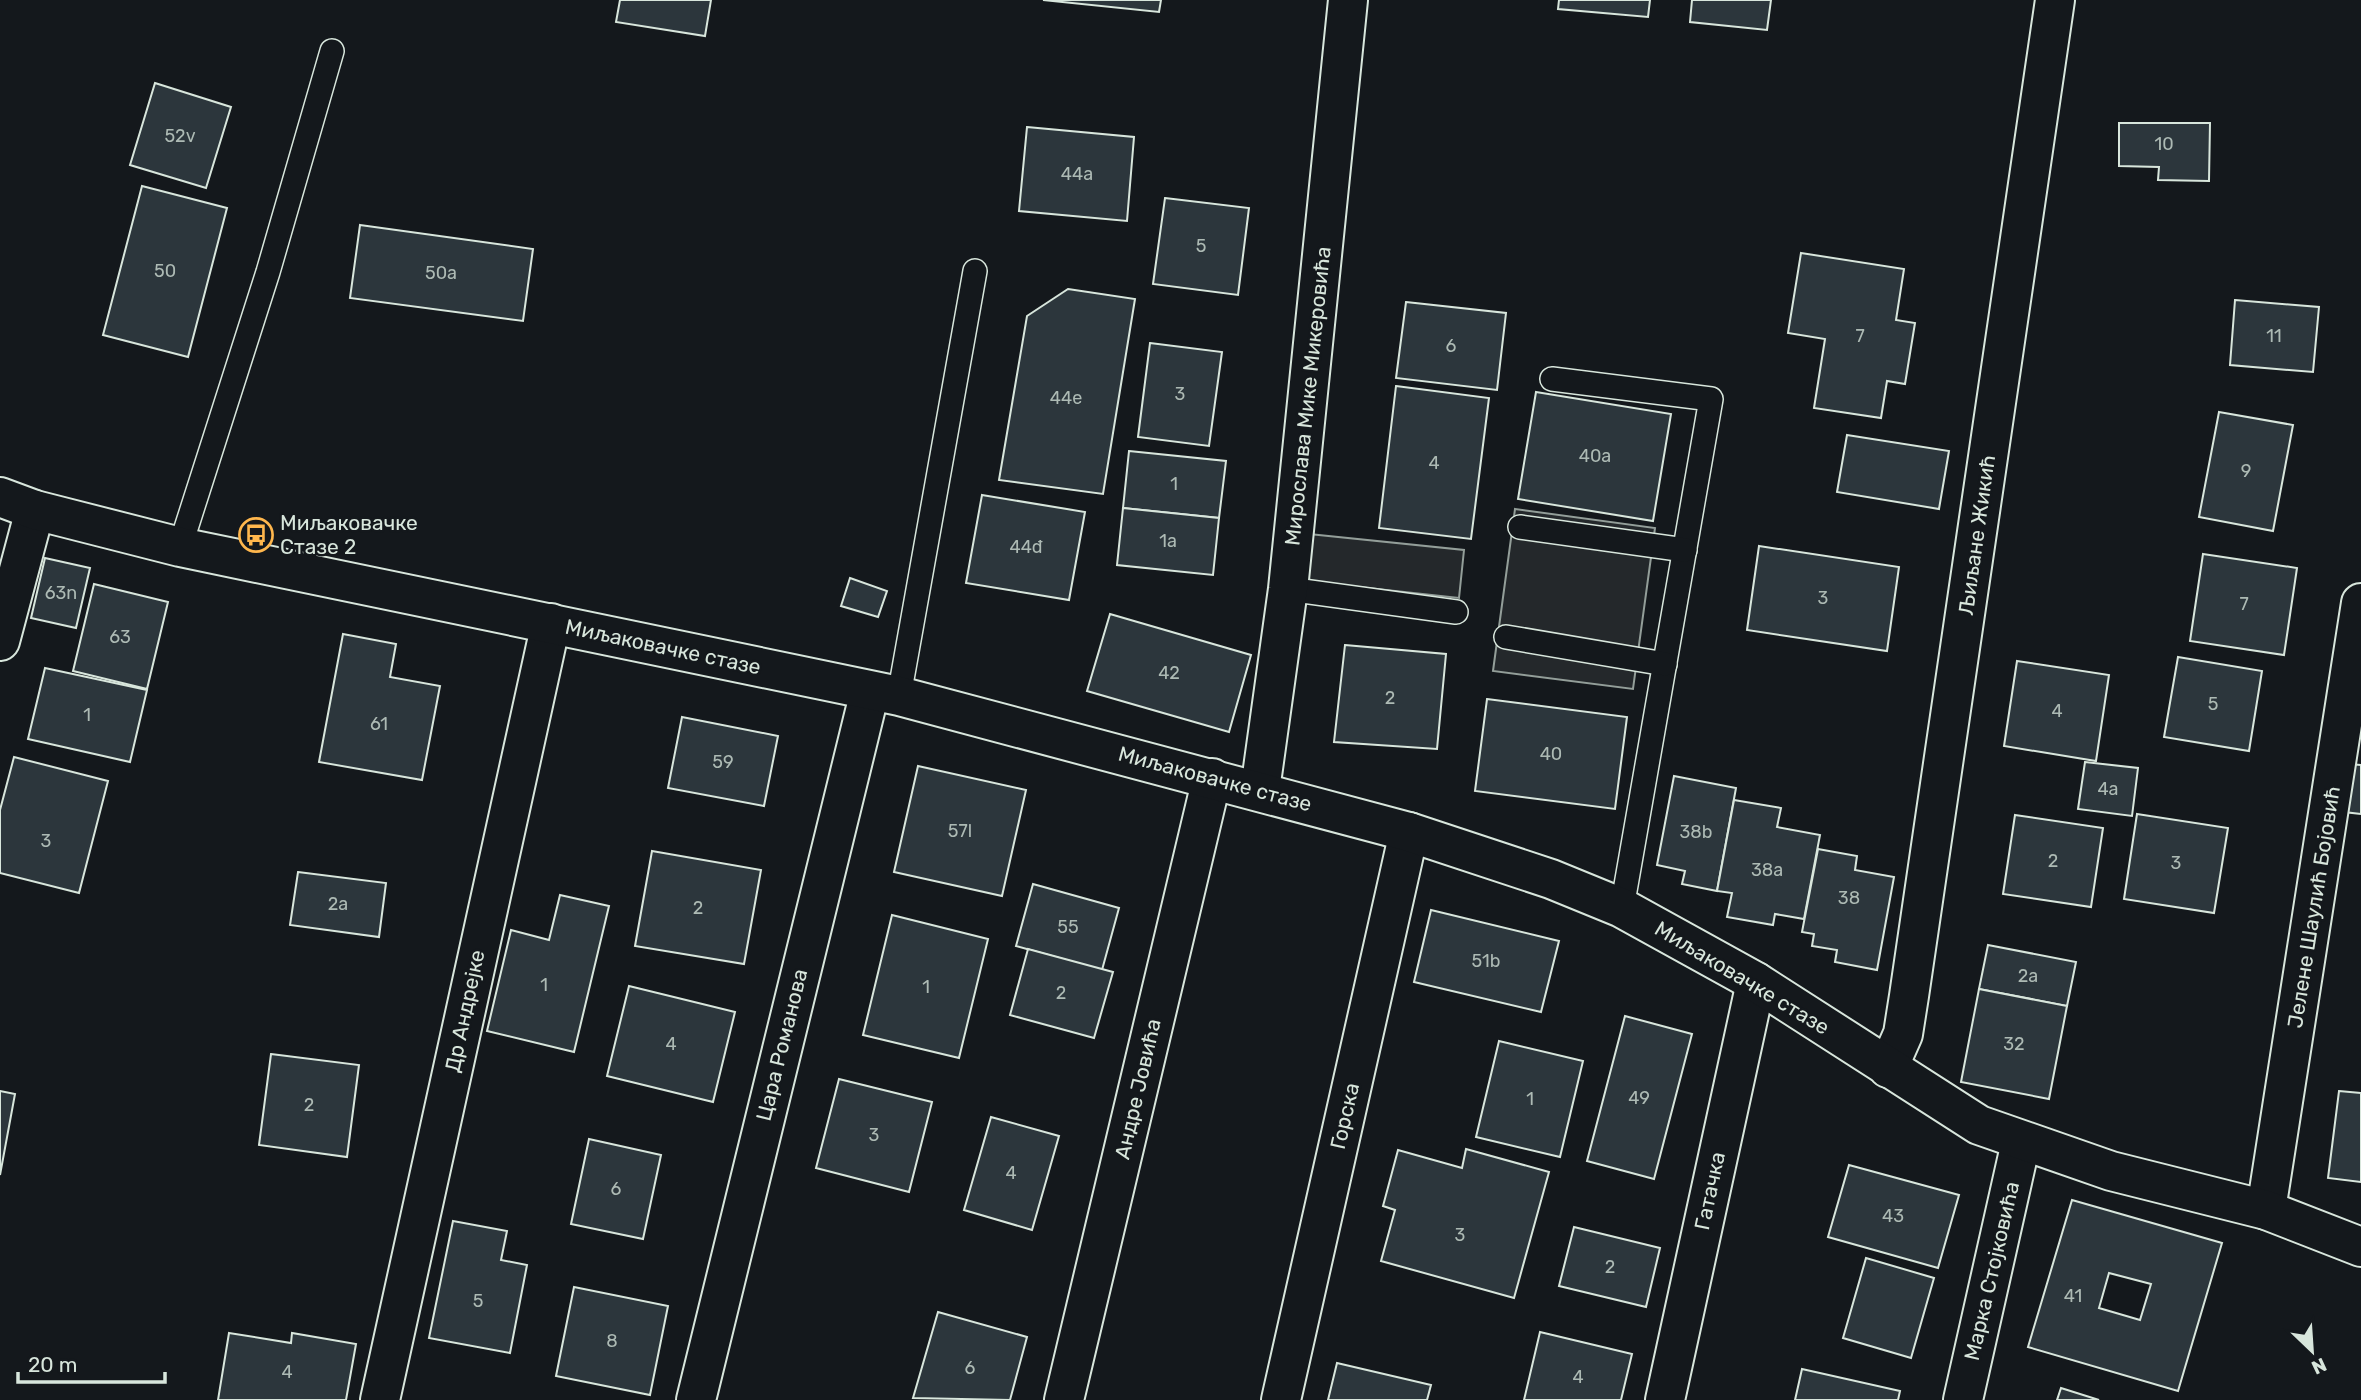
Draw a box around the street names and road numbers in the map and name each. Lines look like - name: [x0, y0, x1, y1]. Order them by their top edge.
- street label: Мирослава Мике Микеровића: [1279, 245, 1336, 547]
- street label: Љиљане Жикић: [1953, 453, 2000, 617]
- street label: Миљаковачке стазе: [563, 614, 763, 679]
- street label: Миљаковачке стазе: [1116, 741, 1315, 816]
- street label: Јелене Шаулић Бојовић: [2282, 784, 2345, 1030]
- street label: Миљаковачке стазе: [1650, 916, 1834, 1040]
- street label: Др Андрејке: [439, 948, 490, 1074]
- street label: Цара Романова: [751, 966, 813, 1124]
- street label: Андре Јовића: [1109, 1016, 1166, 1162]
- street label: Горска: [1325, 1080, 1364, 1152]
- street label: Гатачка: [1689, 1149, 1730, 1232]
- street label: Марка Стојковића: [1959, 1179, 2024, 1363]

